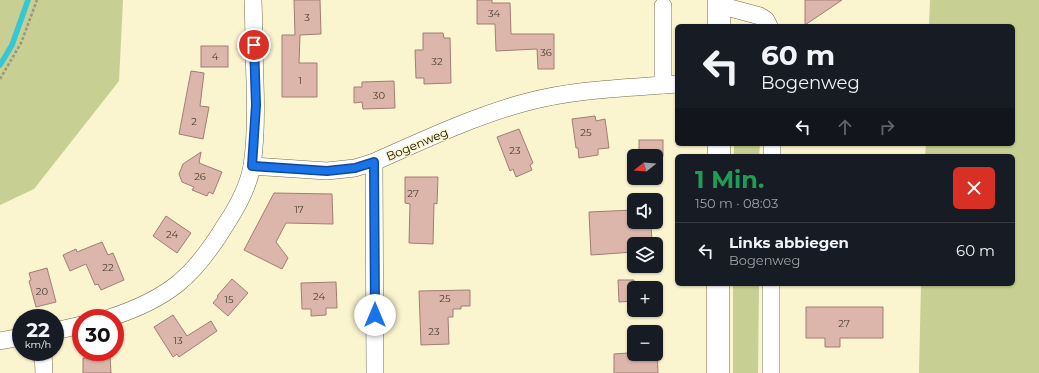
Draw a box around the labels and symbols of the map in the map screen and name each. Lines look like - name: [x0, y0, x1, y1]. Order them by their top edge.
- house number: 34: [488, 7, 501, 20]
- house number: 3: [304, 11, 310, 24]
- pin: [237, 28, 271, 62]
- house number: 36: [540, 46, 552, 59]
- house number: 4: [212, 50, 219, 63]
- house number: 32: [431, 55, 443, 68]
- house number: 1: [298, 74, 302, 87]
- house number: 30: [373, 89, 386, 102]
- house number: 2: [191, 115, 197, 128]
- street label: Bogenweg: [384, 124, 450, 164]
- house number: 25: [580, 126, 592, 139]
- house number: 23: [509, 144, 521, 157]
- north arrow: [627, 149, 663, 185]
- house number: 26: [194, 170, 206, 183]
- house number: 27: [407, 187, 419, 200]
- house number: 17: [294, 203, 304, 216]
- house number: 24: [166, 228, 178, 241]
- house number: 22: [102, 261, 114, 274]
- house number: 20: [36, 285, 49, 298]
- house number: 24: [313, 290, 325, 303]
- house number: 25: [439, 292, 451, 305]
- house number: 15: [224, 293, 234, 306]
- position arrow: [354, 294, 396, 336]
- speed limit sign: 30: [72, 309, 124, 361]
- house number: 27: [838, 317, 850, 330]
- house number: 23: [428, 325, 440, 338]
- house number: 13: [173, 334, 183, 347]

